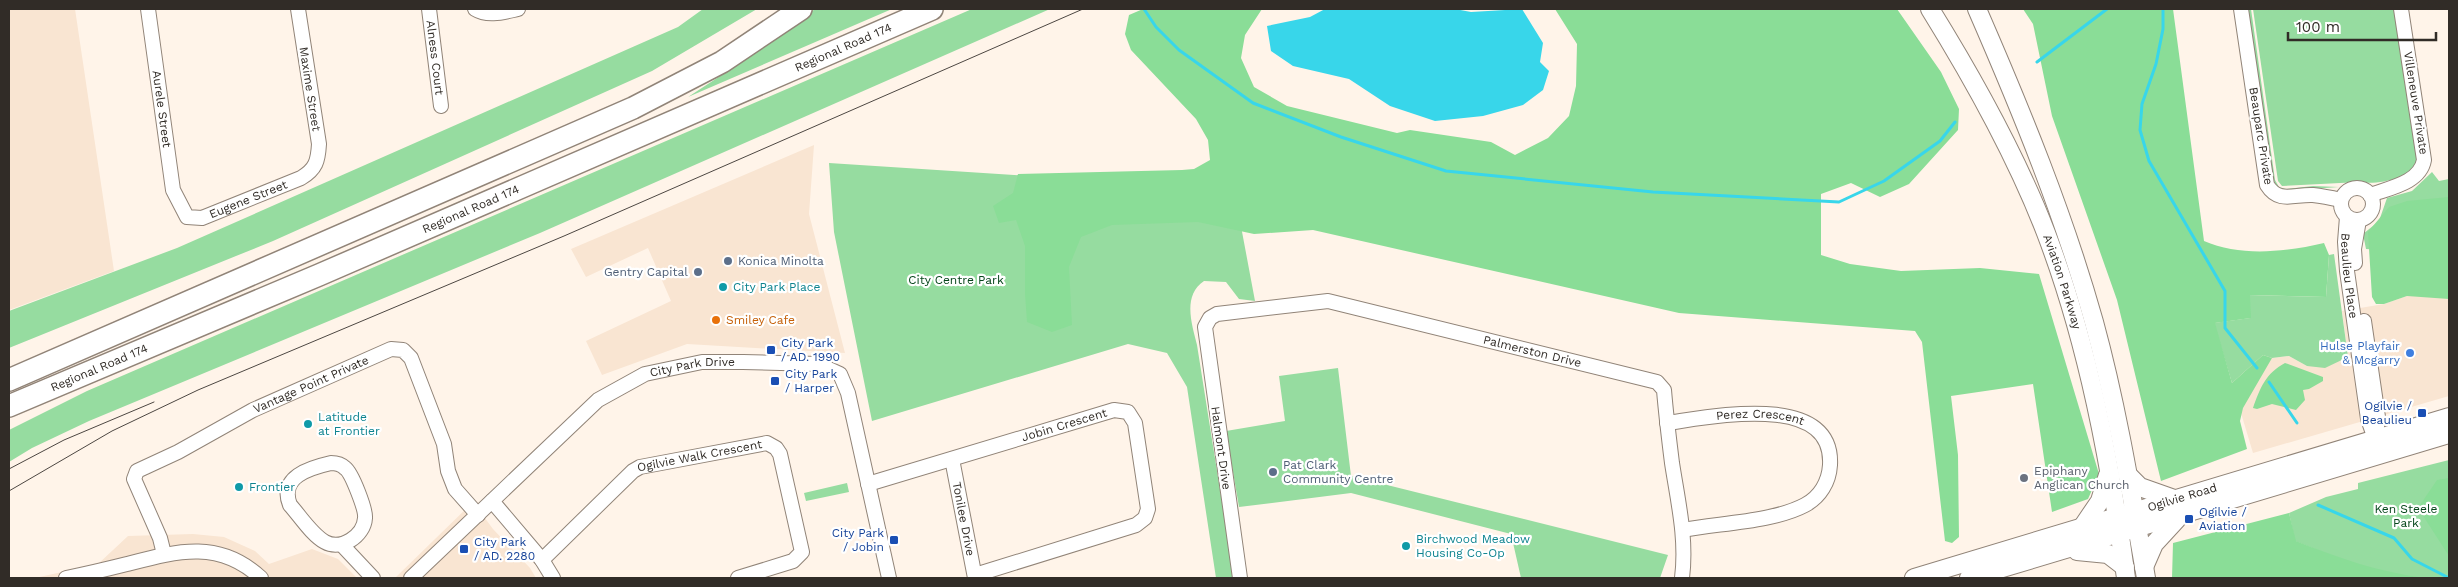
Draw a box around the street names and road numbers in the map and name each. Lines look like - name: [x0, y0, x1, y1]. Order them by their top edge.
- street label: Alness Court: [423, 19, 447, 96]
- street label: Regional Road 174: [793, 20, 894, 75]
- street label: Maxime Street: [296, 46, 324, 132]
- street label: Villeneuve Private: [2401, 50, 2431, 156]
- street label: Aurele Street: [150, 70, 174, 149]
- street label: Beauparc Private: [2246, 86, 2276, 186]
- street label: Eugene Street: [207, 177, 289, 221]
- street label: Regional Road 174: [420, 182, 521, 236]
- street label: Aviation Parkway: [2040, 232, 2084, 331]
- street label: Beaulieu Place: [2338, 232, 2361, 319]
- street label: Palmerston Drive: [1482, 332, 1583, 370]
- street label: Regional Road 174: [49, 341, 150, 395]
- street label: Vantage Point Private: [251, 353, 371, 416]
- street label: City Park Drive: [649, 355, 735, 380]
- street label: Halmont Drive: [1208, 405, 1234, 491]
- street label: Jobin Crescent: [1020, 406, 1109, 444]
- street label: Perez Crescent: [1715, 407, 1806, 428]
- street label: Ogilvie Walk Crescent: [636, 437, 763, 474]
- street label: Ogilvie Road: [2146, 480, 2219, 514]
- street label: Tonilee Drive: [950, 481, 978, 557]

